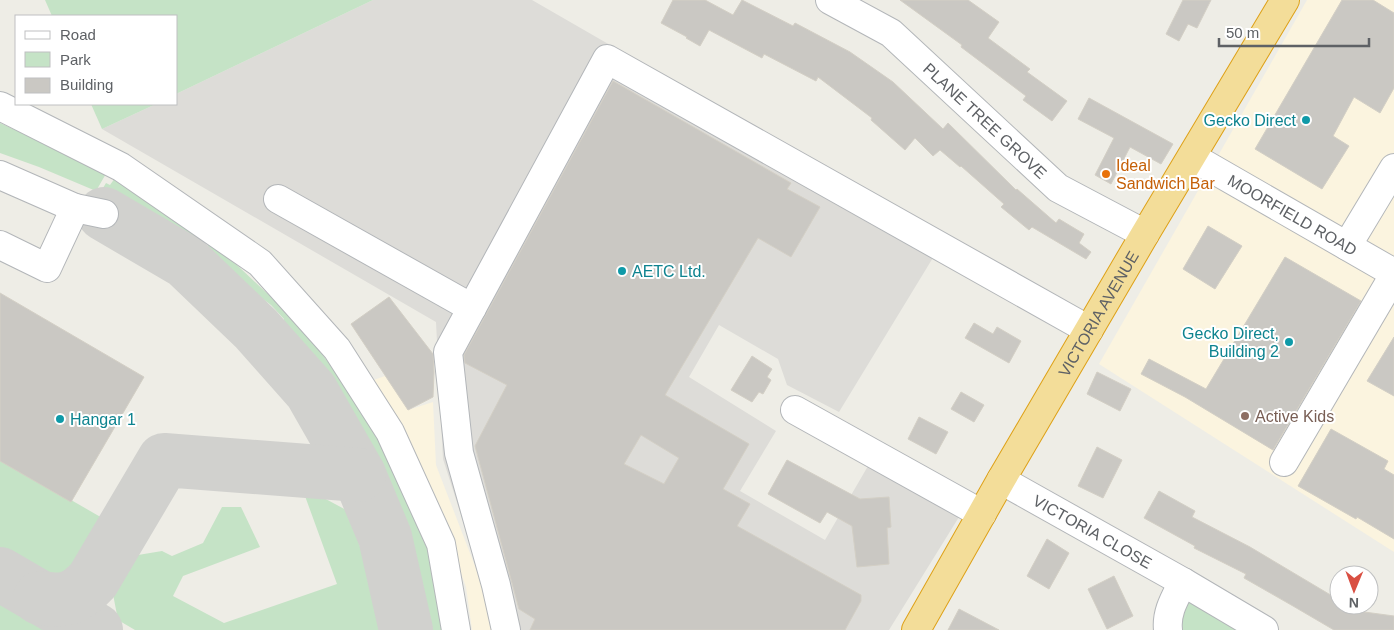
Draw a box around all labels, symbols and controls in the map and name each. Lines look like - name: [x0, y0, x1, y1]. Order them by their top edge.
- legend: [15, 15, 178, 105]
- scale bar: [1219, 15, 1369, 47]
- text: 50 m: [1226, 24, 1259, 41]
- text: Road: [60, 26, 96, 43]
- text: Park: [60, 51, 91, 68]
- street label: PLANE TREE GROVE: [920, 60, 1050, 182]
- text: Building: [60, 76, 113, 93]
- place label: Gecko Direct: [1204, 112, 1297, 129]
- marker: Gecko Direct: [1300, 114, 1312, 126]
- place label: Ideal Sandwich Bar: [1116, 157, 1215, 192]
- marker: Ideal Sandwich Bar: [1100, 168, 1112, 180]
- street label: MOORFIELD ROAD: [1225, 172, 1360, 259]
- street label: VICTORIA AVENUE: [1055, 248, 1142, 380]
- place label: AETC Ltd.: [632, 263, 706, 280]
- marker: AETC Ltd.: [616, 265, 628, 277]
- place label: Gecko Direct, Building 2: [1182, 325, 1279, 360]
- marker: Gecko Direct, Building 2: [1283, 336, 1295, 348]
- place label: Active Kids: [1255, 408, 1334, 425]
- marker: Active Kids: [1239, 410, 1251, 422]
- place label: Hangar 1: [70, 411, 136, 428]
- marker: Hangar 1: [54, 413, 66, 425]
- street label: VICTORIA CLOSE: [1030, 492, 1155, 572]
- north arrow: [1329, 565, 1379, 615]
- text: N: [1349, 595, 1359, 611]

